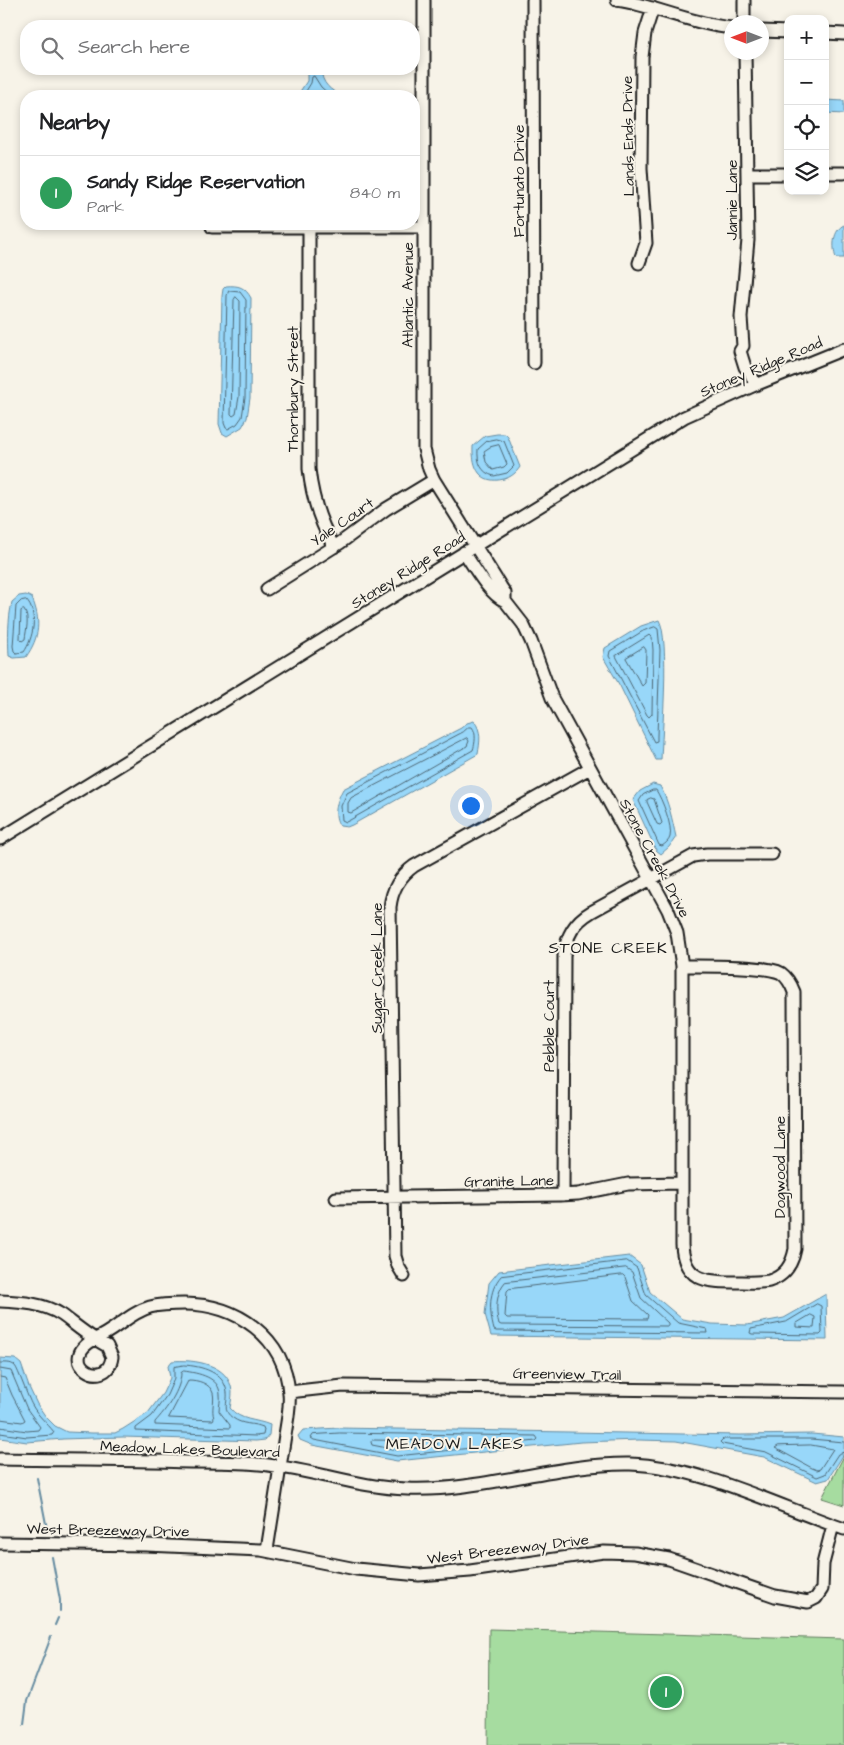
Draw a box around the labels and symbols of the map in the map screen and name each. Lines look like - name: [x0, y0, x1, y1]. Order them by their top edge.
- north arrow: [724, 15, 769, 60]
- street label: Lands Ends Drive: [617, 76, 640, 196]
- street label: Fortunato Drive: [509, 125, 530, 237]
- street label: Jannie Lane: [722, 160, 743, 240]
- street label: Atlantic Avenue: [398, 242, 419, 348]
- street label: Thornbury Street: [283, 326, 305, 452]
- street label: Stoney Ridge Road: [697, 332, 826, 404]
- street label: Yale Court: [306, 493, 378, 552]
- street label: Stoney Ridge Road: [347, 527, 470, 615]
- your location: [458, 793, 484, 819]
- street label: Stone Creek Drive: [614, 795, 695, 922]
- street label: Sugar Creek Lane: [367, 903, 389, 1033]
- district label: STONE CREEK: [548, 937, 668, 959]
- street label: Pebble Court: [539, 980, 560, 1072]
- street label: Dogwood Lane: [770, 1116, 792, 1218]
- street label: Granite Lane: [464, 1170, 554, 1193]
- street label: Greenview Trail: [513, 1363, 621, 1386]
- district label: MEADOW LAKES: [386, 1433, 524, 1455]
- street label: Meadow Lakes Boulevard: [100, 1436, 281, 1463]
- street label: West Breezeway Drive: [26, 1519, 190, 1543]
- street label: West Breezeway Drive: [426, 1529, 590, 1571]
- pin: 1: [650, 1673, 682, 1711]

